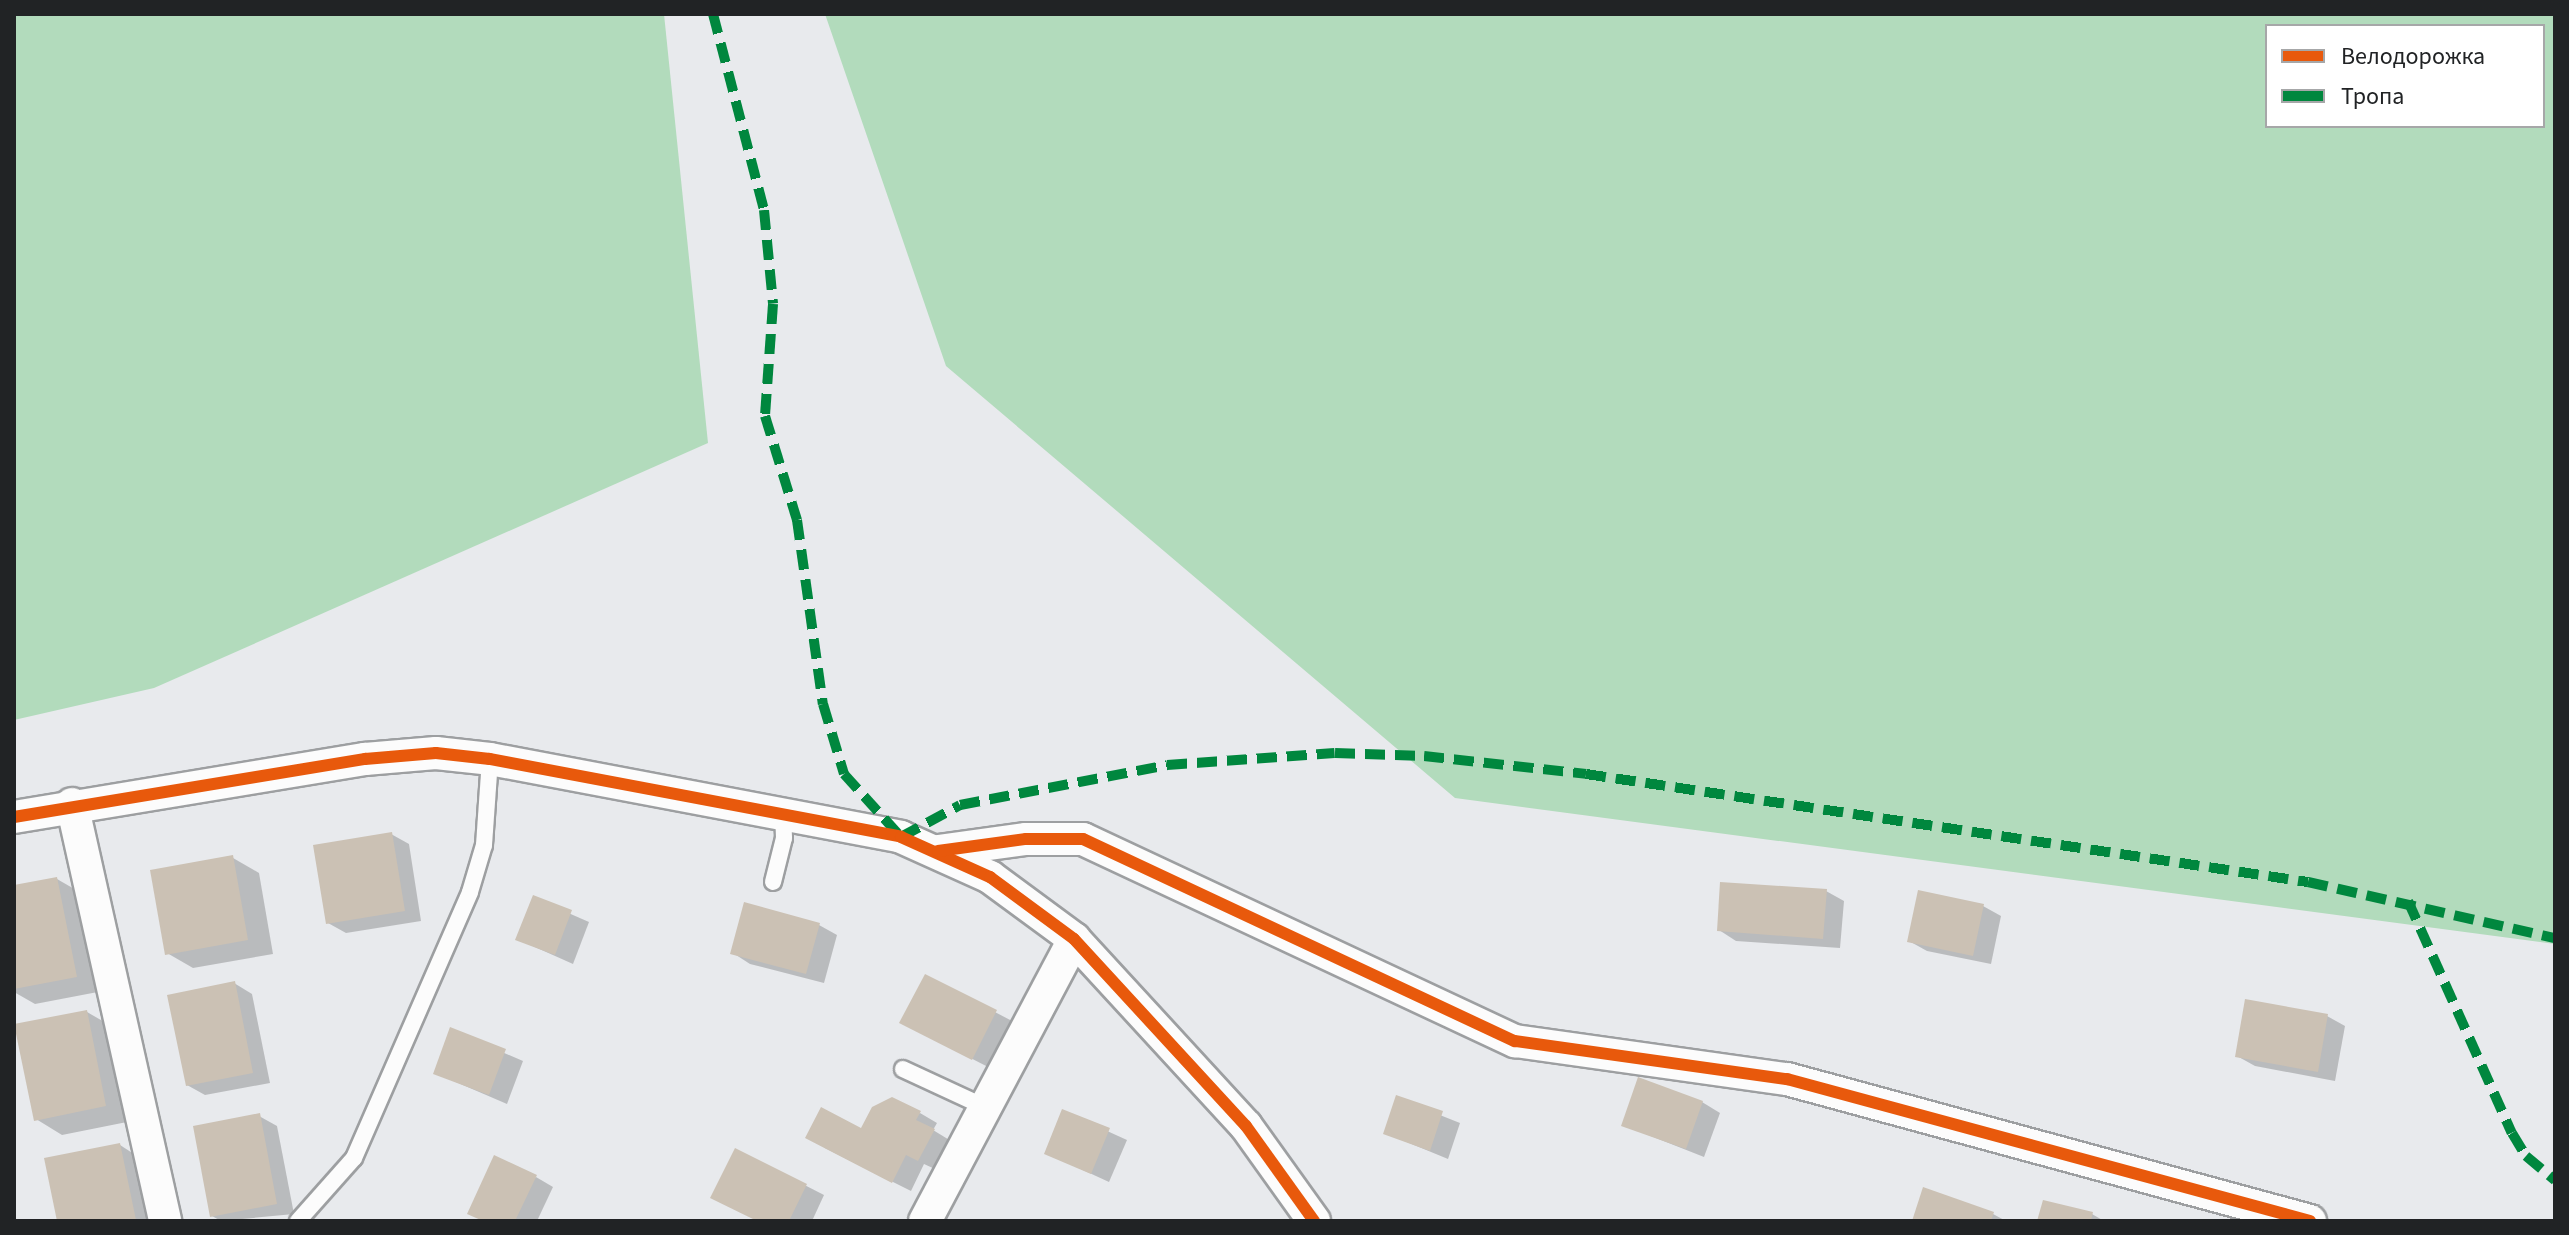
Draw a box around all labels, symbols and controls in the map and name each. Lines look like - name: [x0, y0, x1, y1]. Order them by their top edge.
- legend: [2265, 24, 2545, 128]
- text: Велодорожка: [2341, 39, 2485, 74]
- text: Тропа: [2341, 79, 2404, 114]

